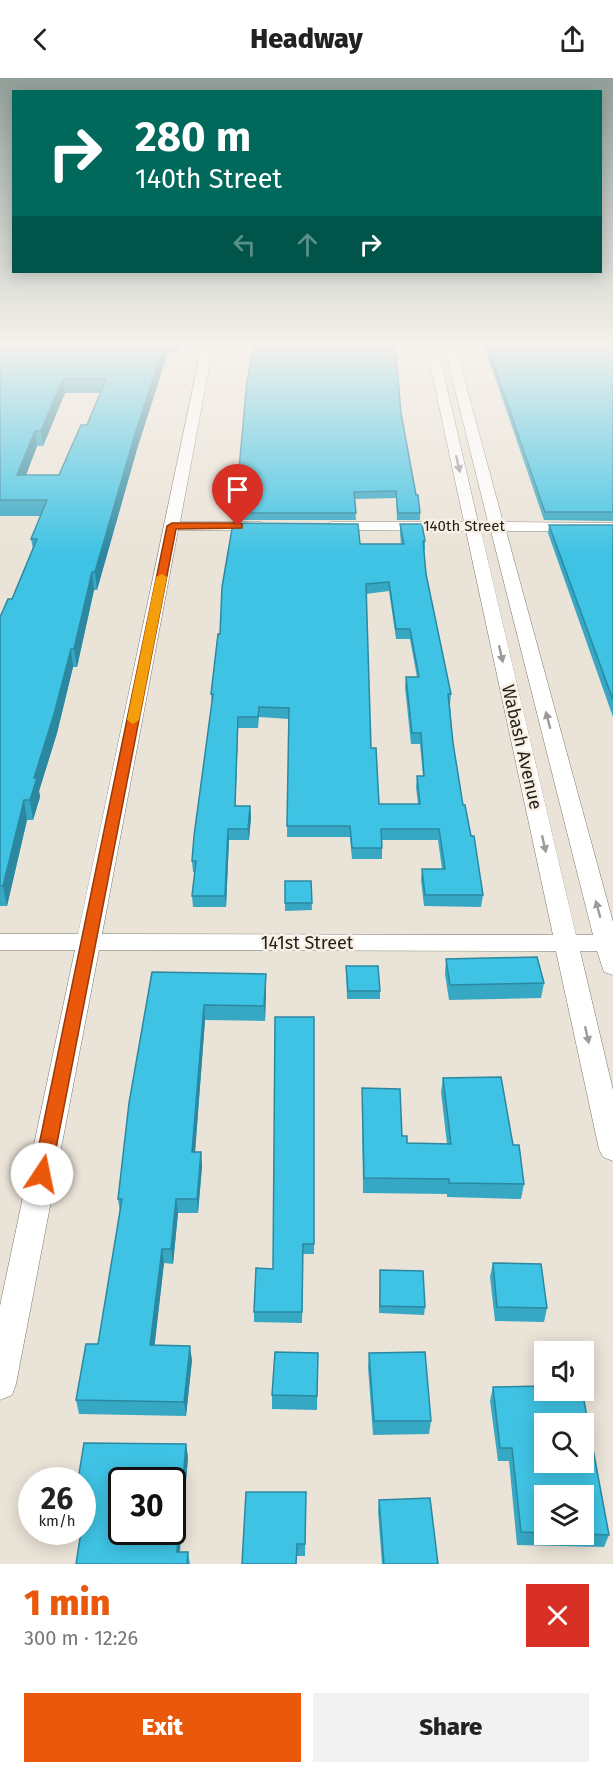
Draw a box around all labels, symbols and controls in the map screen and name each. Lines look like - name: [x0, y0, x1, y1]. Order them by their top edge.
- icon: back: [24, 23, 57, 56]
- text: Headway: [250, 23, 363, 55]
- icon: share: [556, 23, 589, 56]
- text: 280 m: [135, 112, 251, 162]
- icon: right: [36, 114, 114, 192]
- text: 140th Street: [135, 163, 282, 195]
- icon: left: [228, 228, 261, 261]
- icon: ahead: [291, 228, 324, 261]
- icon: right: [354, 228, 387, 261]
- one-way arrow: [454, 455, 463, 474]
- pin: [212, 464, 263, 526]
- icon: arrive: [221, 473, 254, 506]
- street label: 140th Street: [423, 517, 505, 535]
- one-way arrow: [497, 645, 506, 664]
- street label: Wabash Avenue: [497, 682, 547, 812]
- one-way arrow: [543, 711, 552, 729]
- one-way arrow: [540, 835, 549, 854]
- one-way arrow: [593, 900, 602, 918]
- street label: 141st Street: [261, 932, 354, 954]
- one-way arrow: [583, 1025, 592, 1044]
- position arrow: [10, 1142, 74, 1206]
- map controls: [534, 1341, 594, 1545]
- button: sound: [534, 1341, 594, 1401]
- button: search: [534, 1413, 594, 1473]
- speed limit sign: 30: [108, 1467, 186, 1545]
- text: 26: [41, 1481, 73, 1517]
- button: layers: [534, 1485, 594, 1545]
- text: km/h: [38, 1512, 76, 1530]
- text: 1 min: [24, 1581, 110, 1625]
- button: close: [526, 1584, 589, 1647]
- text: 300 m · 12:26: [24, 1626, 138, 1650]
- button: Exit: [24, 1693, 301, 1762]
- button: Share: [313, 1693, 589, 1762]

